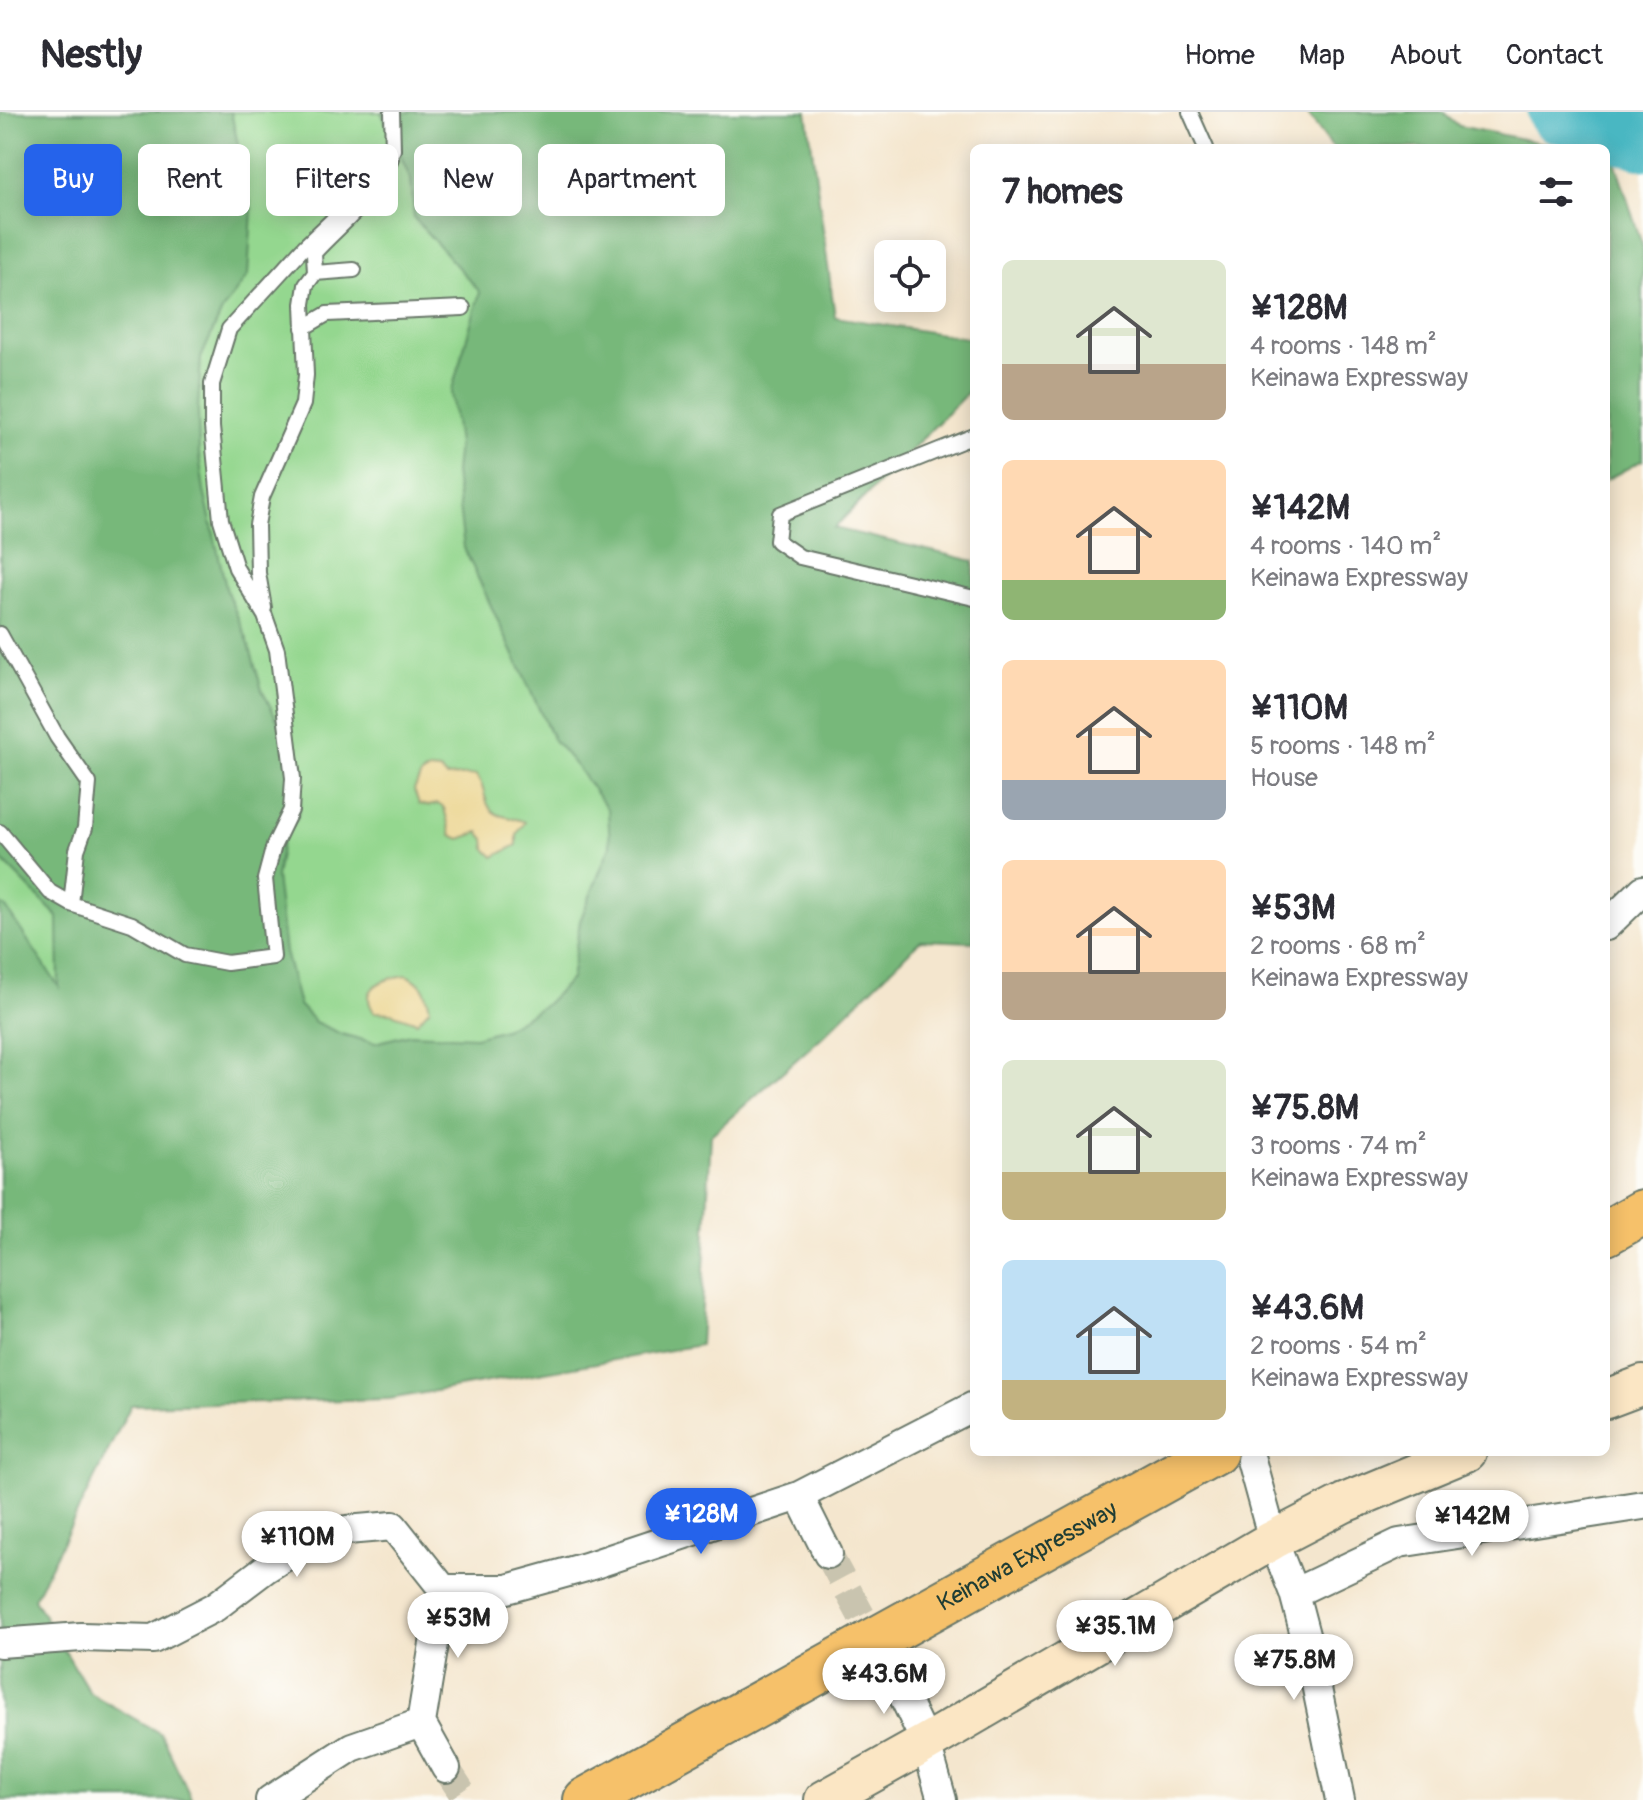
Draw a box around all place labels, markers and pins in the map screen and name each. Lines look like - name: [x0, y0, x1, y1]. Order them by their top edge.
- pin: ¥128M: [645, 1488, 757, 1556]
- pin: ¥142M: [1416, 1490, 1528, 1558]
- pin: ¥110M: [241, 1511, 353, 1579]
- pin: ¥53M: [411, 1592, 505, 1660]
- pin: ¥35.1M: [1050, 1600, 1180, 1668]
- pin: ¥75.8M: [1229, 1634, 1359, 1702]
- pin: ¥43.6M: [819, 1648, 949, 1716]

